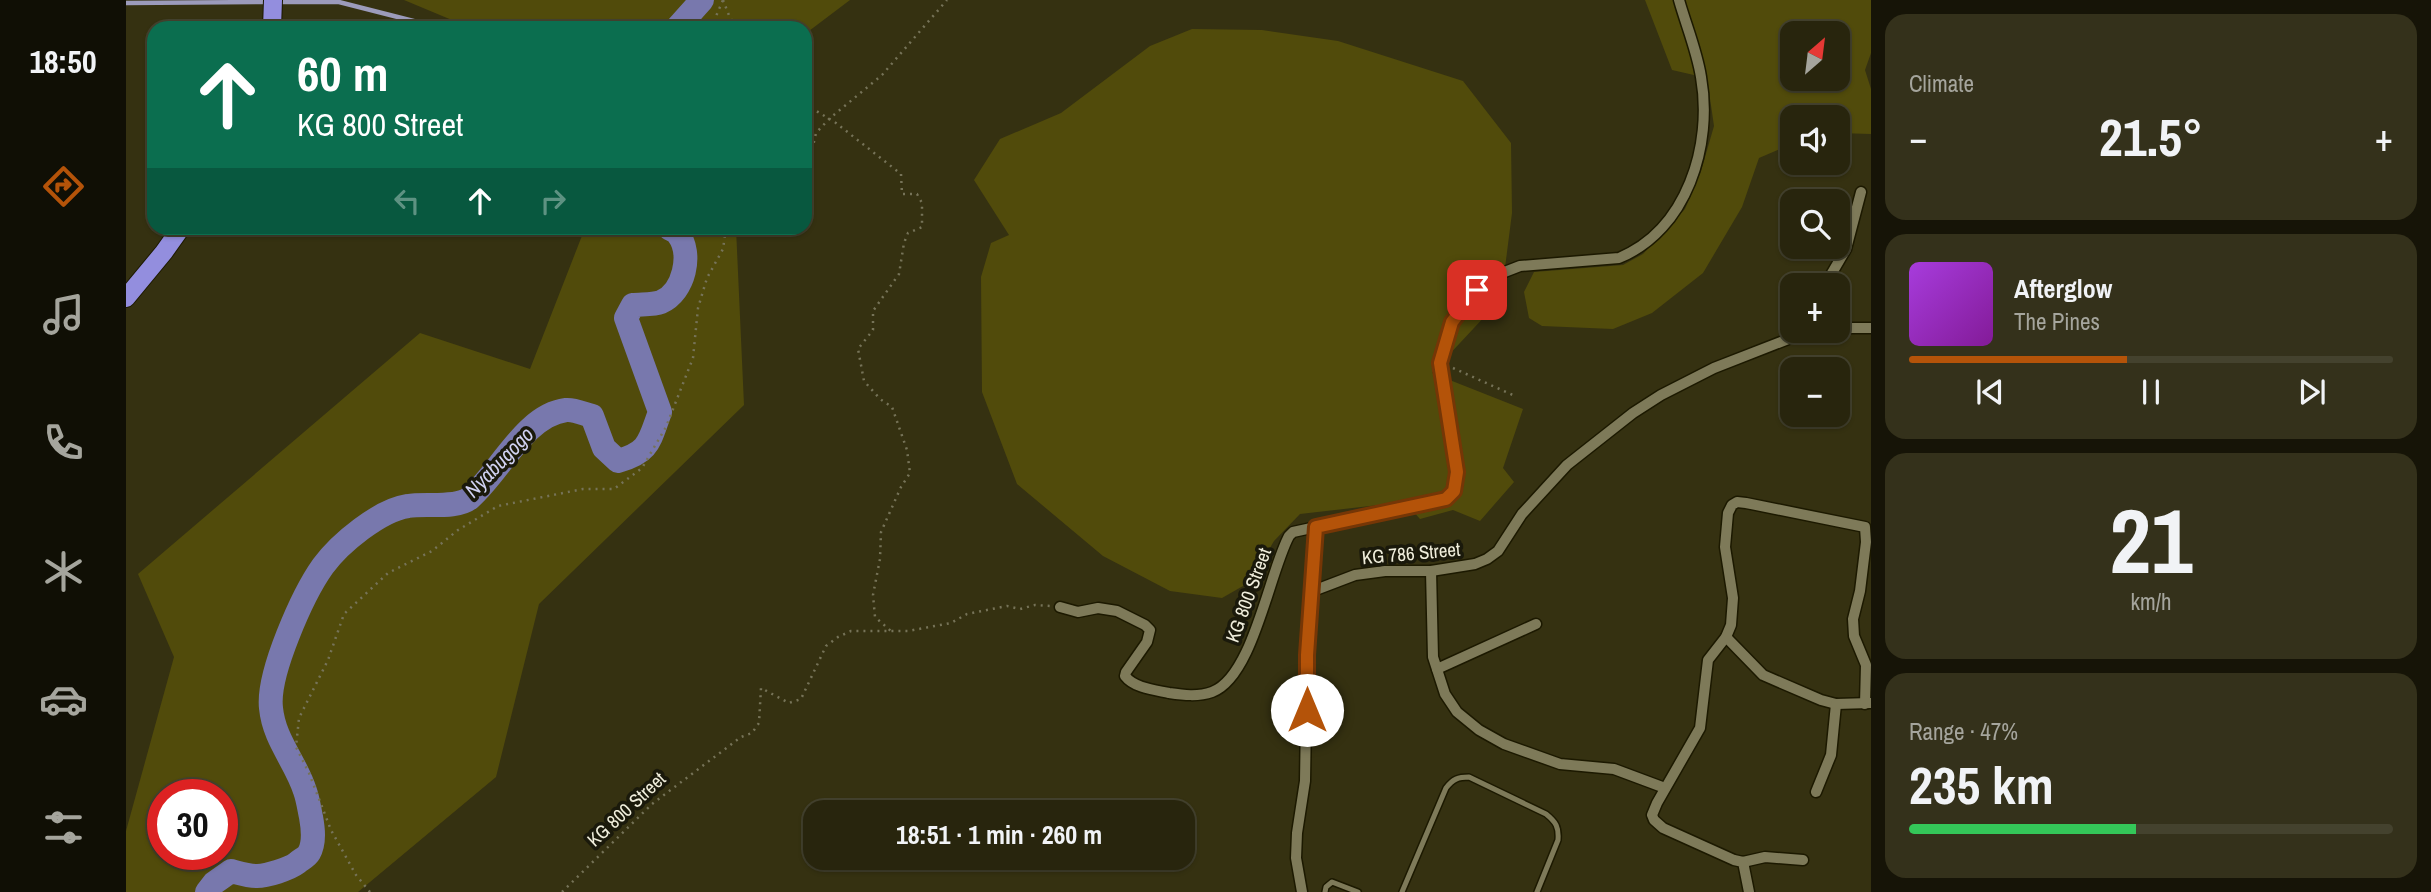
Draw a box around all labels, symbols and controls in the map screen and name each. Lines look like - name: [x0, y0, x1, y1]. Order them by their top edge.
- north arrow: [1780, 21, 1850, 91]
- map controls: [1780, 21, 1850, 427]
- text: 18:50: [29, 40, 97, 83]
- text: 60 m: [297, 40, 389, 106]
- icon: ahead: [182, 49, 273, 140]
- text: Climate: [1909, 68, 1974, 99]
- text: 21.5°: [2099, 102, 2203, 172]
- text: KG 800 Street: [297, 103, 463, 146]
- button: sound: [1780, 105, 1850, 175]
- text: −: [1909, 112, 1927, 163]
- text: +: [2375, 112, 2393, 163]
- icon: directions: [39, 162, 88, 211]
- icon: left: [388, 182, 426, 220]
- icon: ahead: [461, 182, 499, 220]
- icon: right: [534, 182, 572, 220]
- button: search: [1780, 189, 1850, 259]
- pin: [1447, 260, 1507, 320]
- icon: arrive: [1458, 271, 1496, 309]
- text: Afterglow: [2014, 271, 2112, 306]
- button: +: [1780, 273, 1850, 343]
- icon: music: [39, 290, 88, 339]
- text: The Pines: [2014, 306, 2100, 337]
- button: −: [1780, 357, 1850, 427]
- icon: previous: [1971, 373, 2009, 411]
- icon: pause: [2132, 373, 2170, 411]
- icon: next: [2293, 373, 2331, 411]
- icon: phone: [39, 418, 88, 467]
- water label: Nyabugogo: [458, 420, 540, 504]
- text: 21: [2110, 479, 2193, 601]
- street label: KG 786 Street: [1361, 536, 1462, 570]
- street label: KG 800 Street: [1219, 544, 1277, 646]
- icon: climate: [39, 547, 88, 596]
- text: km/h: [2131, 586, 2171, 617]
- position arrow: [1270, 673, 1344, 747]
- icon: car: [39, 675, 88, 724]
- text: Range · 47%: [1909, 716, 2018, 747]
- text: 235 km: [1909, 750, 2054, 820]
- street label: KG 800 Street: [581, 765, 671, 852]
- speed limit sign: 30: [147, 779, 238, 870]
- icon: filters: [39, 803, 88, 852]
- text: 18:51 · 1 min · 260 m: [896, 817, 1102, 852]

